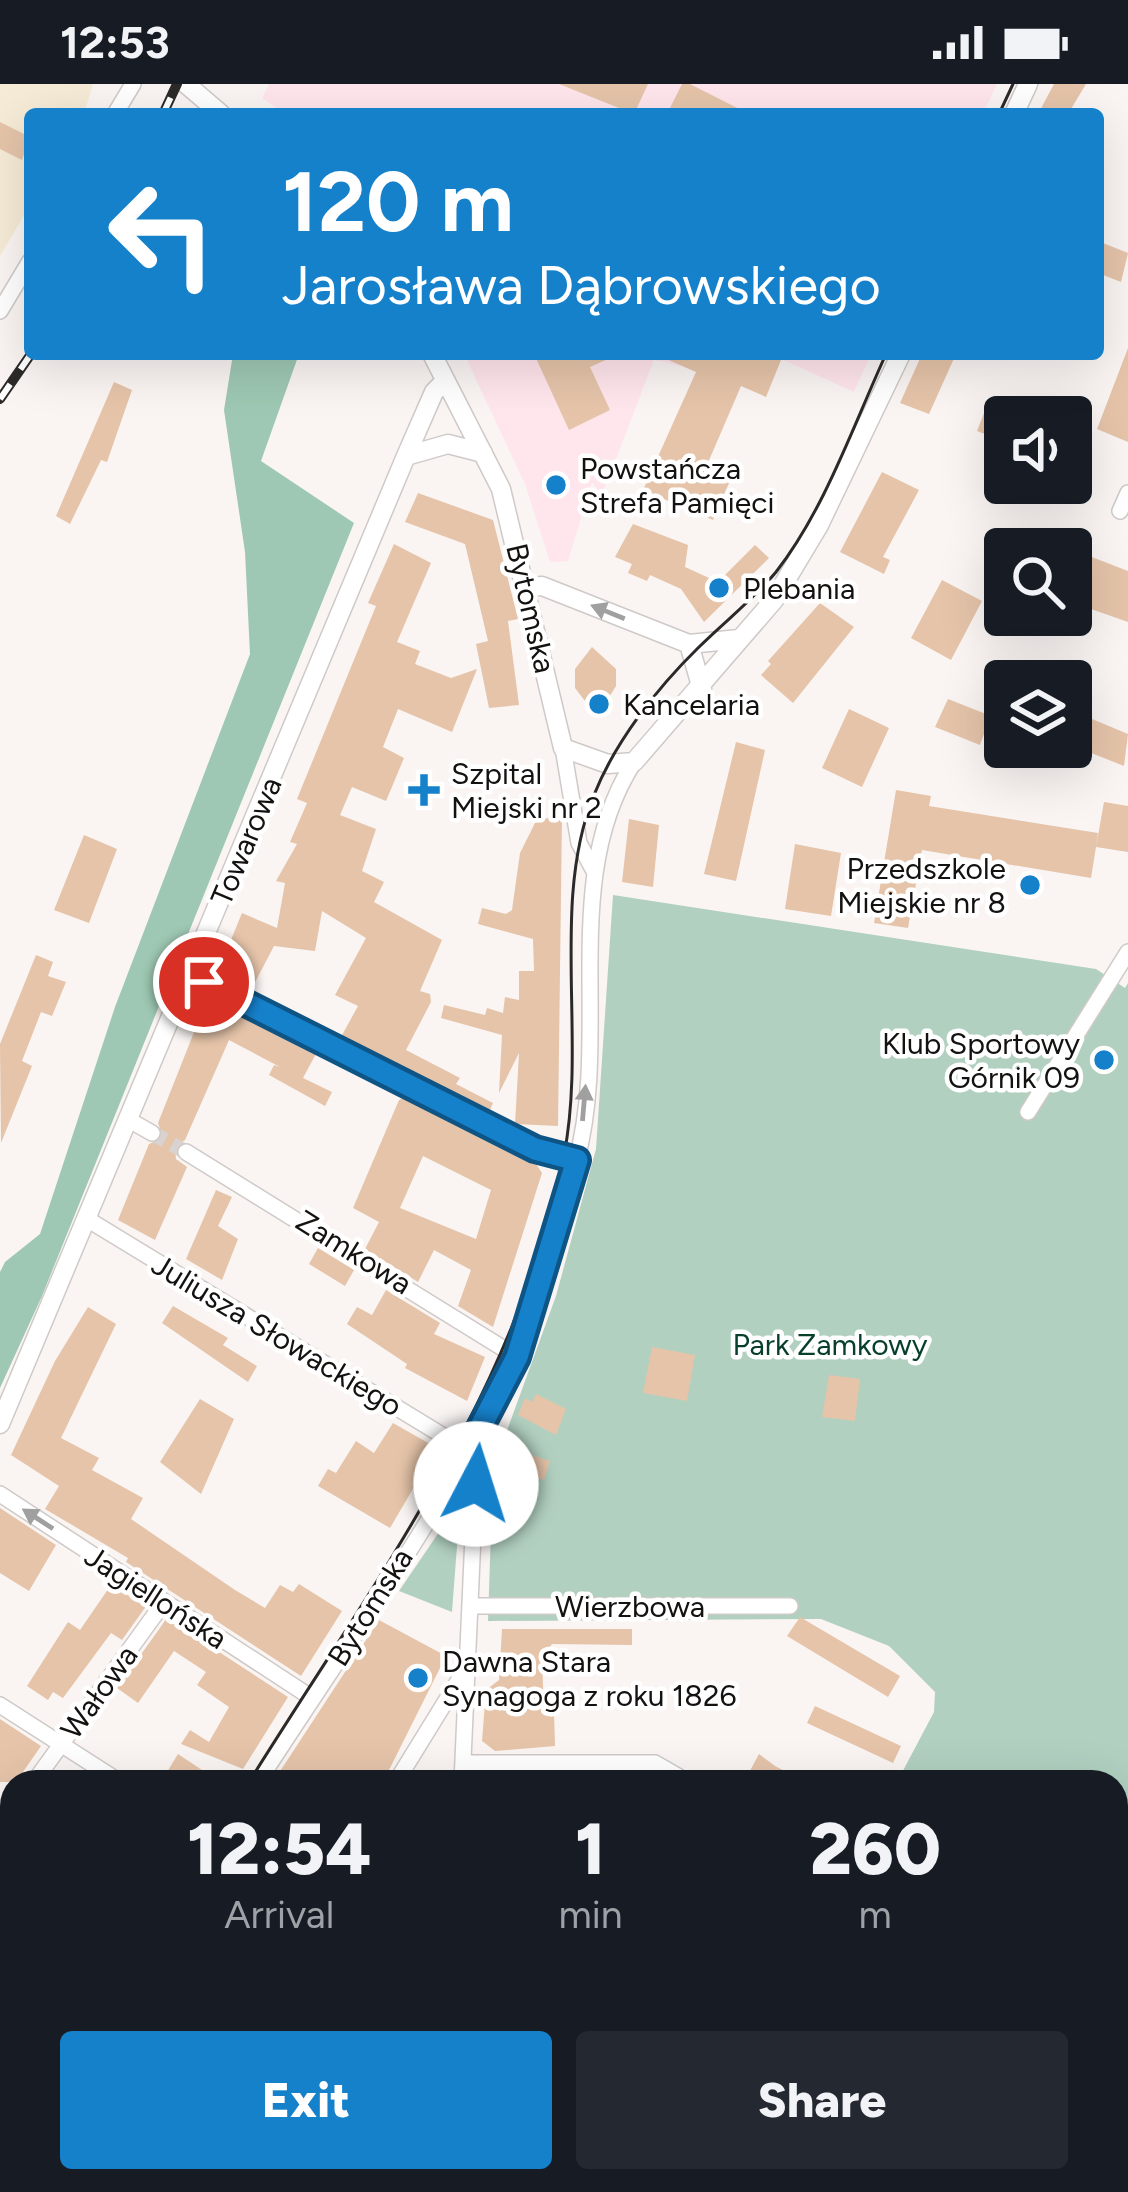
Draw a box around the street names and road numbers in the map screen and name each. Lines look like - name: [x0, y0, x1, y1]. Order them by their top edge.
- street label: Bytomska: [498, 540, 564, 676]
- street label: Towarowa: [202, 771, 290, 911]
- street label: Zamkowa: [289, 1202, 419, 1302]
- street label: Juliusza Słowackiego: [145, 1246, 409, 1424]
- street label: Jagiellońska: [78, 1537, 234, 1657]
- street label: Bytomska: [319, 1541, 421, 1673]
- street label: Wierzbowa: [555, 1588, 705, 1625]
- street label: Wałowa: [53, 1638, 145, 1746]

